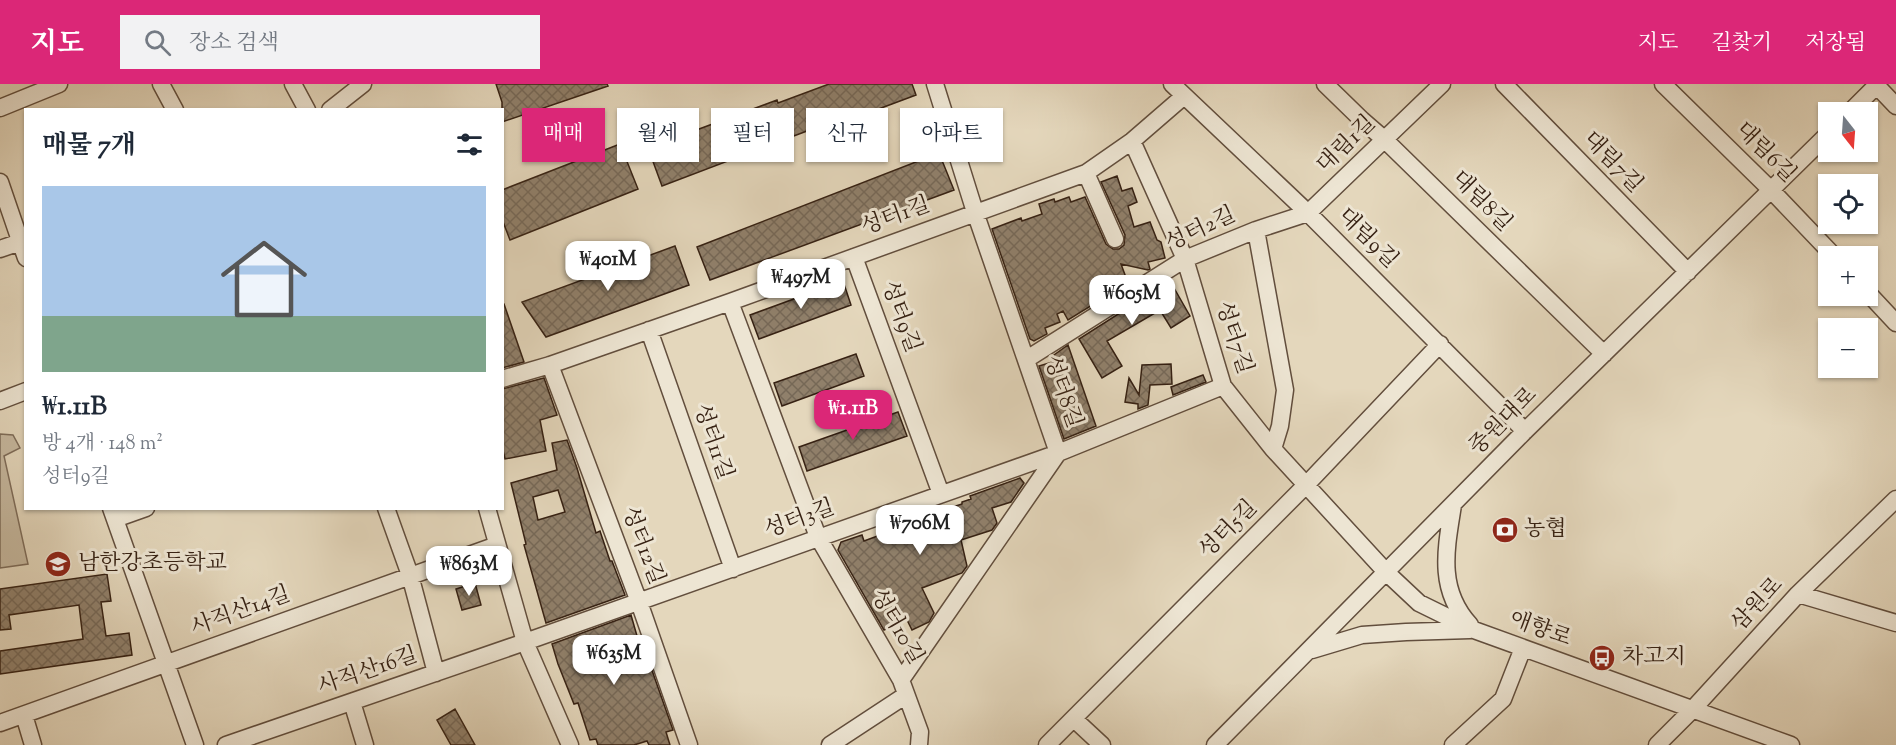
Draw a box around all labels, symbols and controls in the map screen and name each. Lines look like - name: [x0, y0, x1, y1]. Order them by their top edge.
- search box: [120, 15, 540, 69]
- text: 지도: [30, 25, 84, 65]
- icon: search: [141, 26, 174, 59]
- text: 장소 검색: [189, 28, 279, 60]
- text: 지도: [1638, 29, 1678, 59]
- text: 길찾기: [1711, 29, 1772, 59]
- text: 저장됨: [1805, 29, 1866, 59]
- north arrow: [1818, 102, 1878, 162]
- map controls: [1818, 102, 1878, 378]
- chip: 매매: [522, 108, 605, 162]
- chip: 월세: [617, 108, 699, 162]
- chip: 필터: [711, 108, 794, 162]
- chip: 신규: [806, 108, 888, 162]
- chip: 아파트: [900, 108, 1003, 162]
- street label: 대림1길: [1310, 109, 1384, 181]
- street label: 대림6길: [1727, 115, 1803, 191]
- street label: 대림7길: [1575, 125, 1649, 201]
- text: 매물 7개: [42, 128, 136, 165]
- icon: filters: [453, 128, 486, 161]
- street label: 대림8길: [1443, 164, 1519, 240]
- button: locate: [1818, 174, 1878, 234]
- street label: 성터1길: [857, 190, 935, 244]
- street label: 성터2길: [1161, 200, 1241, 260]
- street label: 대림9길: [1329, 201, 1405, 277]
- icon: home: [210, 225, 318, 333]
- pin: ₩401M: [566, 241, 650, 292]
- text: ₩401M: [579, 246, 637, 275]
- button: +: [1818, 246, 1878, 306]
- pin: ₩497M: [759, 259, 843, 310]
- text: ₩497M: [771, 264, 831, 293]
- pin: ₩605M: [1090, 275, 1174, 326]
- street label: 성터9길: [872, 277, 928, 357]
- text: ₩605M: [1103, 280, 1161, 309]
- street label: 성터7길: [1206, 297, 1260, 379]
- button: −: [1818, 318, 1878, 378]
- street label: 성터8길: [1035, 351, 1089, 433]
- street label: 중원대로: [1463, 381, 1545, 463]
- text: ₩1.11B: [42, 389, 107, 426]
- pin: ₩1.11B: [804, 390, 902, 441]
- text: ₩1.11B: [828, 395, 878, 424]
- street label: 성터11길: [684, 400, 740, 484]
- text: 방 4개 · 148 m²: [42, 430, 163, 459]
- text: 성터9길: [42, 463, 110, 492]
- street label: 성터3길: [760, 493, 840, 547]
- street label: 성터5길: [1192, 493, 1266, 567]
- street label: 성터12길: [612, 502, 672, 590]
- pin: ₩706M: [878, 505, 962, 556]
- text: ₩706M: [890, 510, 950, 539]
- place label: 농협: [1524, 514, 1567, 546]
- bank icon: 농협: [1490, 515, 1520, 545]
- pin: ₩863M: [427, 546, 511, 597]
- place label: 남한강초등학교: [78, 548, 227, 580]
- school or university icon: 남한강초등학교: [43, 549, 73, 579]
- text: ₩863M: [440, 551, 498, 580]
- street label: 삼원로: [1725, 571, 1791, 639]
- street label: 사직산14길: [187, 579, 295, 645]
- street label: 성터10길: [861, 583, 931, 671]
- street label: 애향로: [1505, 604, 1575, 656]
- pin: ₩635M: [572, 635, 656, 686]
- street label: 사직산16길: [314, 640, 422, 704]
- text: ₩635M: [586, 640, 642, 669]
- place label: 차고지: [1622, 642, 1686, 674]
- bus stop icon: 차고지: [1587, 643, 1617, 673]

